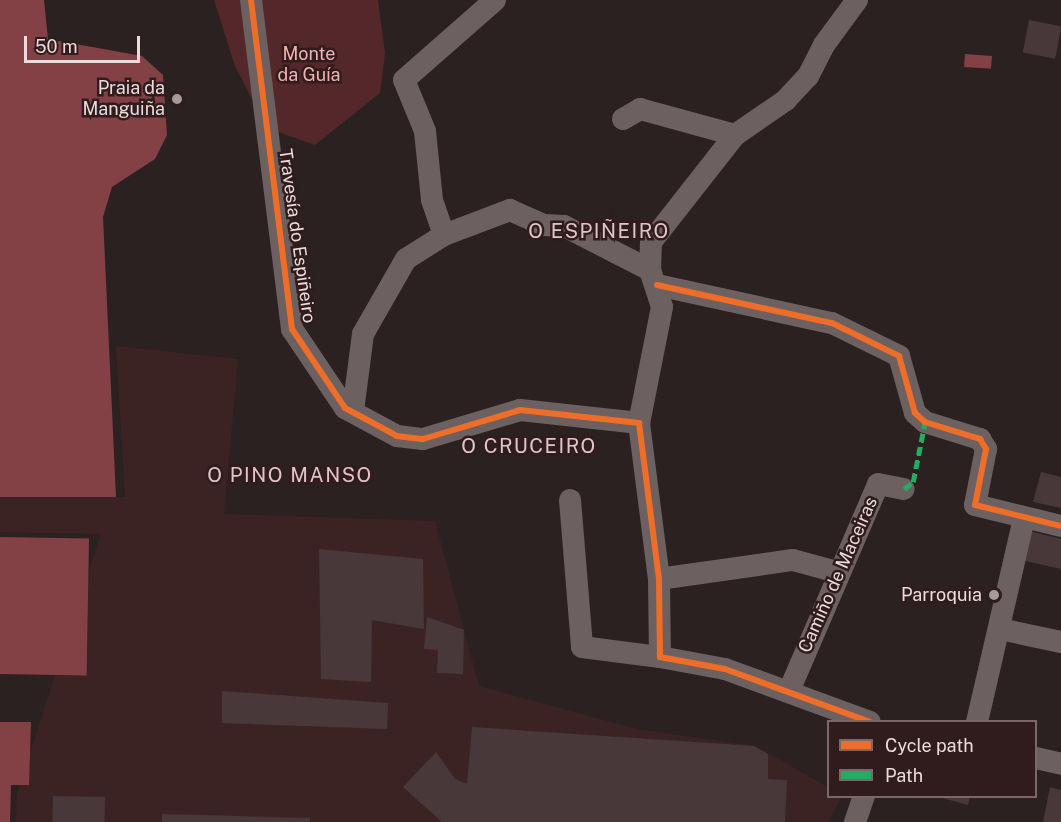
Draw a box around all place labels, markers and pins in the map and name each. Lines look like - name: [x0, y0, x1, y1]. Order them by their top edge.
- place label: Praia da Manguiña: [82, 78, 165, 121]
- marker: Praia da Manguiña: [170, 92, 184, 106]
- place label: Parroquia: [901, 584, 982, 606]
- marker: Parroquia: [987, 588, 1001, 602]

